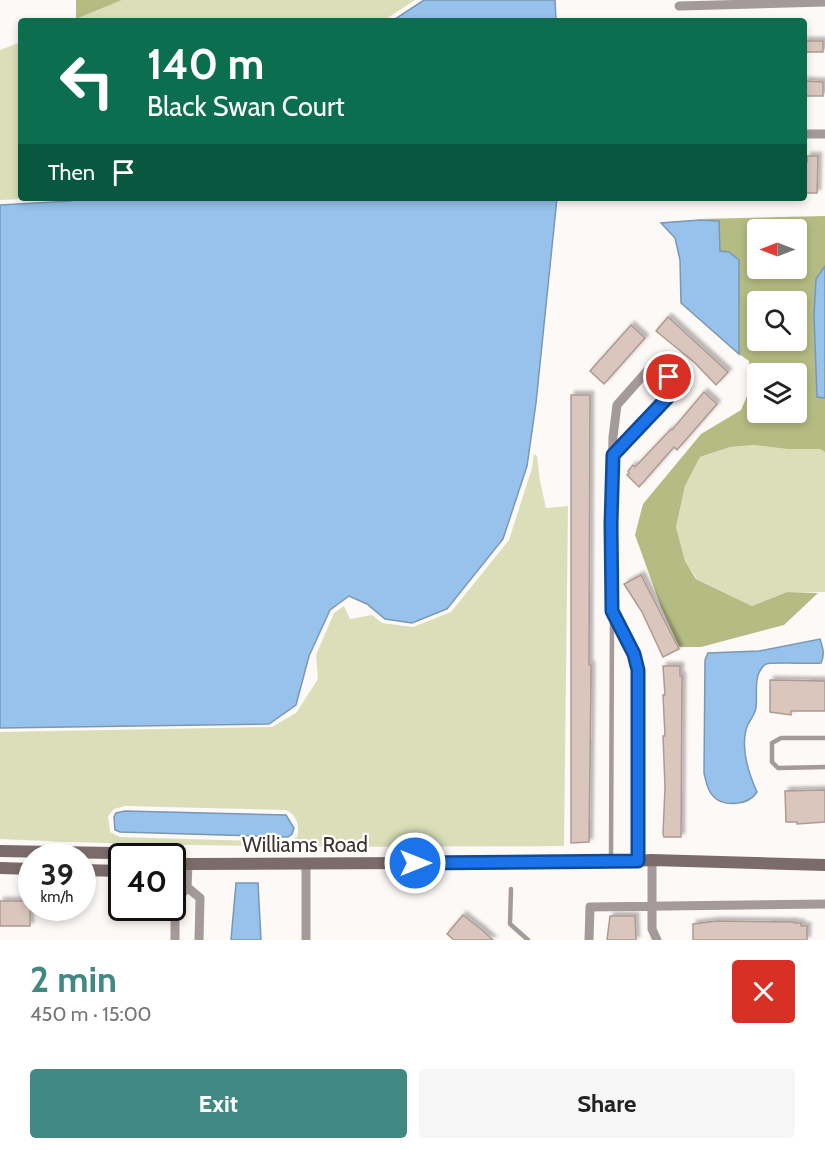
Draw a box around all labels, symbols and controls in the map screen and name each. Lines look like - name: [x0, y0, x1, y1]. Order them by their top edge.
- text: 140 m: [147, 38, 264, 90]
- icon: left: [48, 42, 126, 120]
- text: Black Swan Court: [147, 90, 345, 123]
- icon: arrive: [107, 156, 140, 189]
- text: Then: [48, 159, 95, 186]
- north arrow: [747, 219, 807, 279]
- map controls: [747, 219, 807, 423]
- button: search: [747, 291, 807, 351]
- pin: [643, 351, 694, 402]
- icon: arrive: [652, 360, 685, 393]
- button: layers: [747, 363, 807, 423]
- position arrow: [383, 831, 447, 895]
- street label: Williams Road: [242, 832, 368, 857]
- speed limit sign: 40: [108, 843, 186, 921]
- text: 39: [40, 856, 74, 893]
- text: km/h: [41, 888, 73, 906]
- text: 2 min: [30, 957, 117, 1001]
- button: close: [732, 960, 795, 1023]
- text: 450 m · 15:00: [30, 1002, 152, 1026]
- button: Exit: [30, 1069, 407, 1138]
- button: Share: [419, 1069, 795, 1138]

